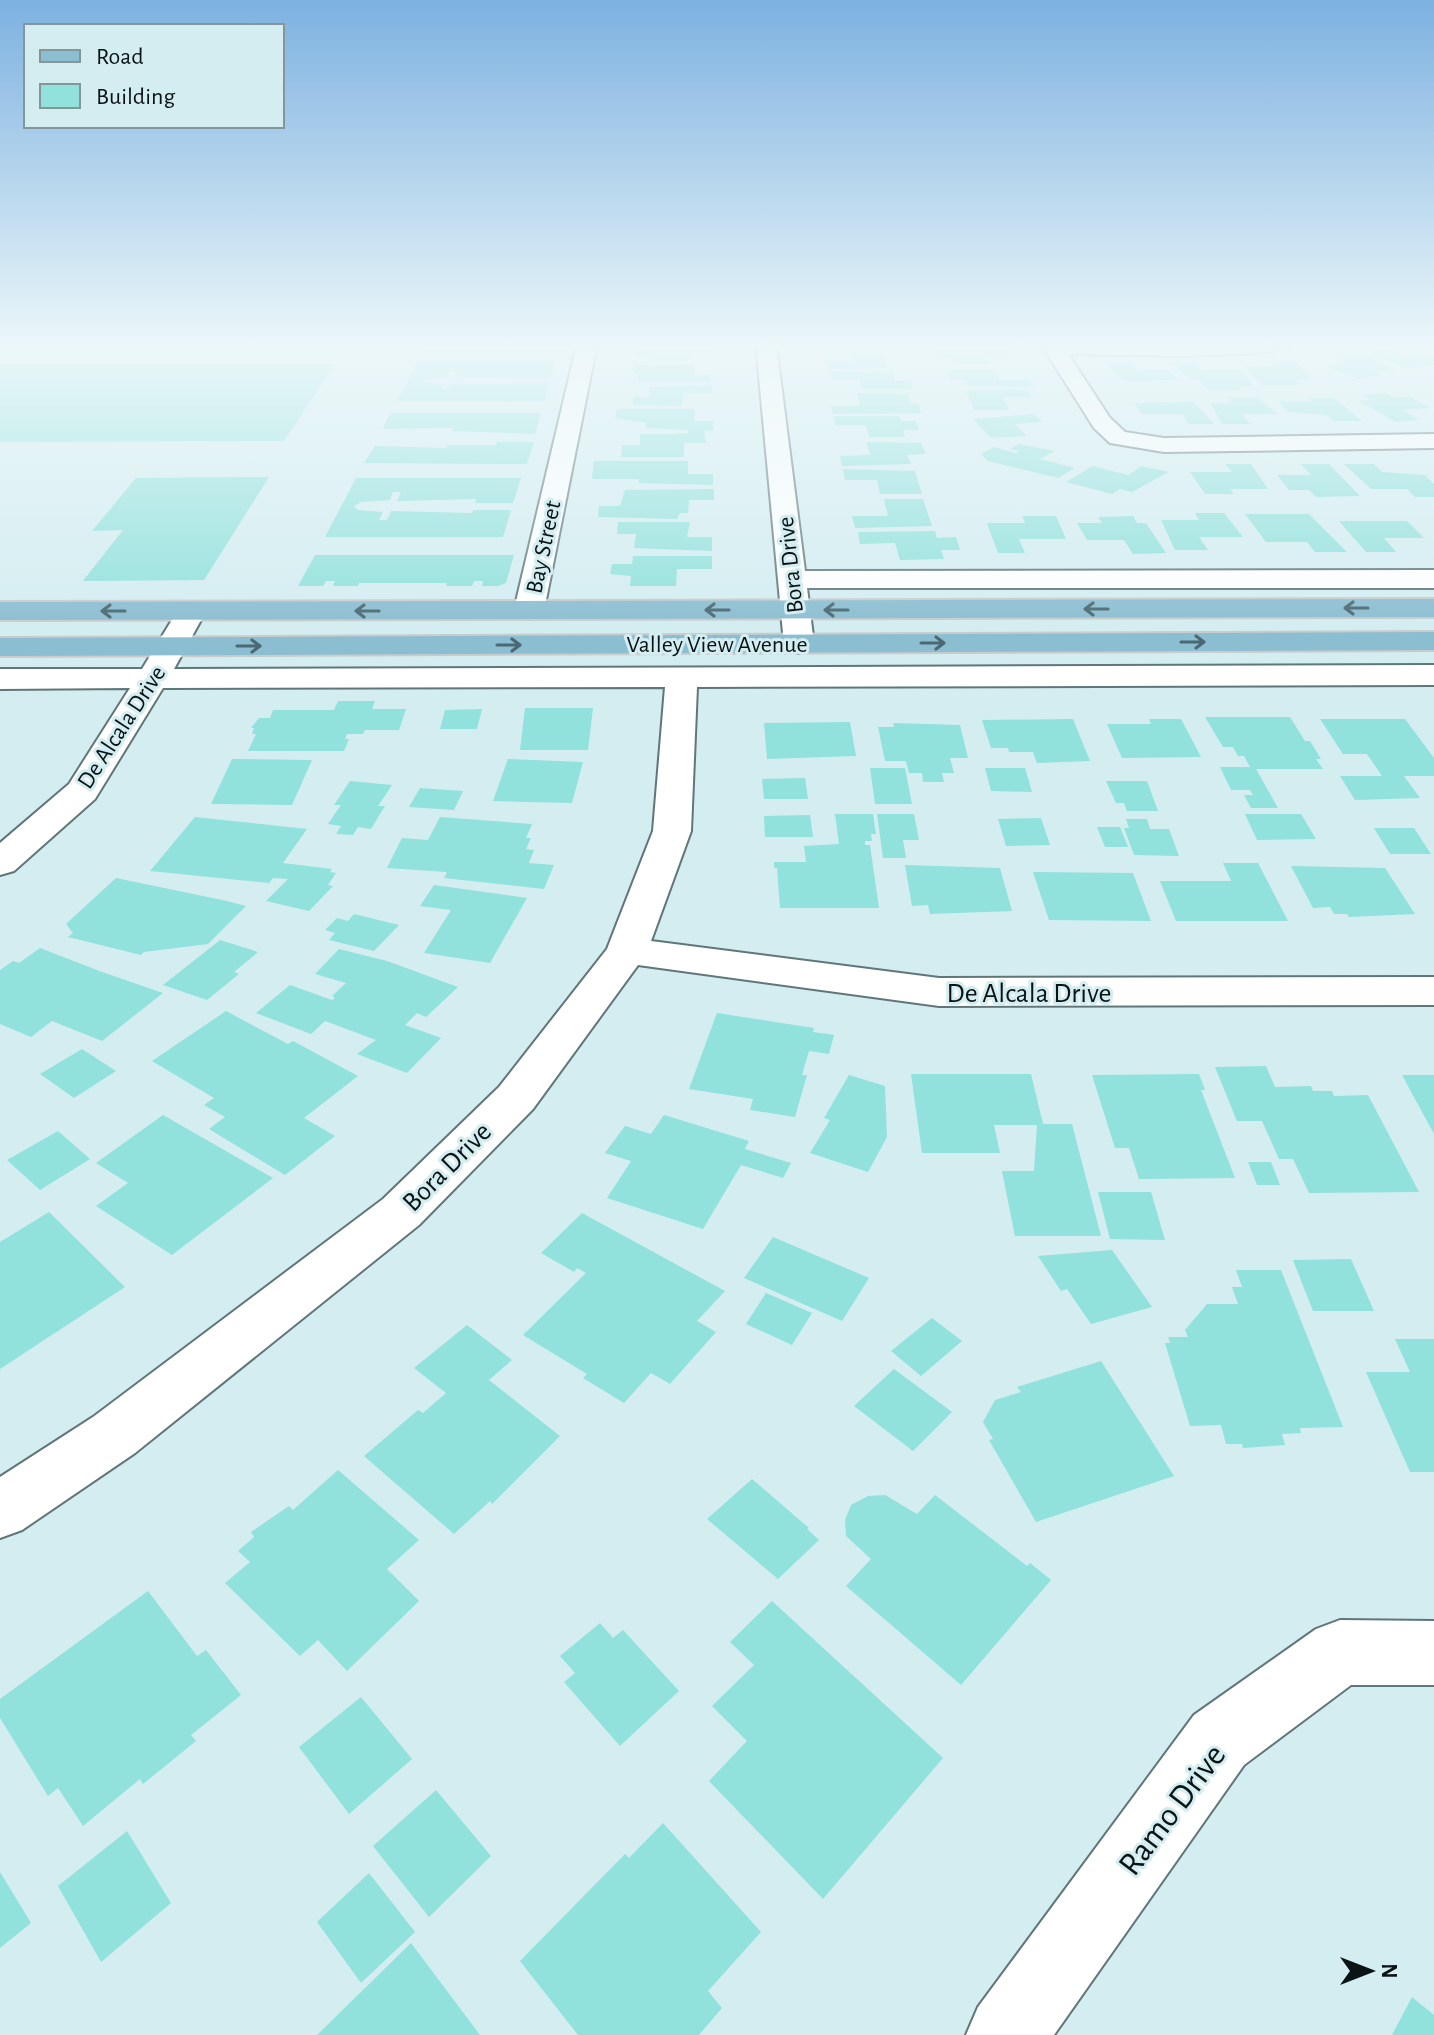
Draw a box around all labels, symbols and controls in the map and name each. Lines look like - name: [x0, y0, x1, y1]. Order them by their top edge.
- legend: [24, 24, 284, 128]
- text: Road: [96, 45, 144, 69]
- text: Building: [96, 85, 175, 109]
- street label: Bay Street: [522, 498, 566, 596]
- street label: Bora Drive: [774, 516, 808, 614]
- one-way arrow: [1343, 600, 1370, 616]
- one-way arrow: [1083, 601, 1110, 617]
- one-way arrow: [704, 602, 731, 618]
- one-way arrow: [823, 602, 850, 617]
- one-way arrow: [100, 603, 127, 619]
- one-way arrow: [354, 603, 381, 619]
- street label: Valley View Avenue: [627, 633, 807, 657]
- one-way arrow: [1179, 634, 1206, 650]
- one-way arrow: [919, 635, 946, 651]
- one-way arrow: [495, 637, 522, 652]
- one-way arrow: [235, 638, 262, 654]
- street label: De Alcala Drive: [73, 662, 170, 793]
- street label: De Alcala Drive: [947, 980, 1111, 1008]
- street label: Bora Drive: [398, 1118, 497, 1217]
- street label: Ramo Drive: [1113, 1739, 1232, 1882]
- north arrow: [1330, 1931, 1410, 2011]
- text: N: [1378, 1963, 1400, 1979]

